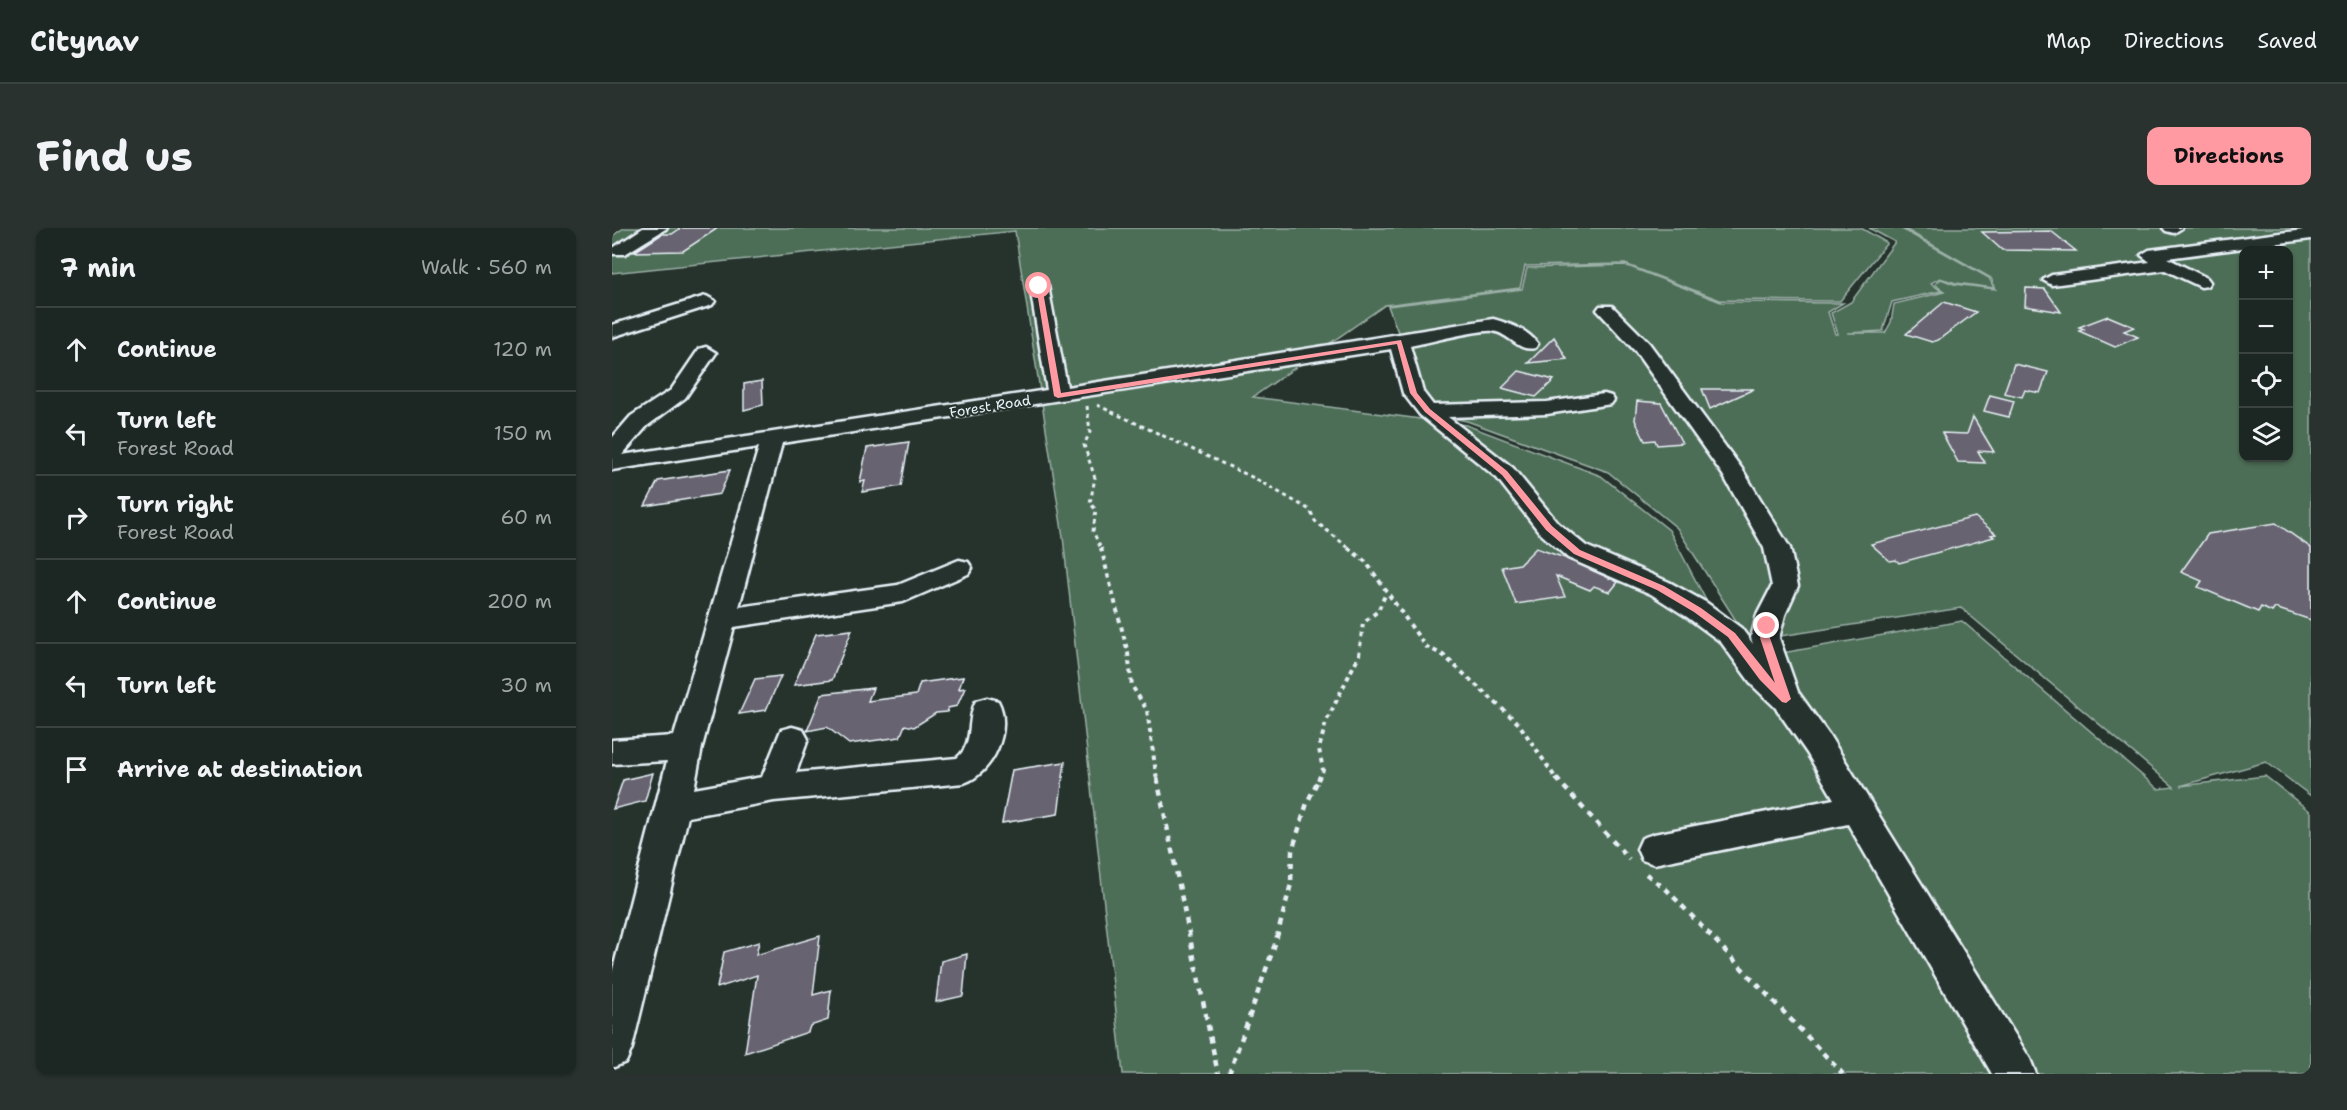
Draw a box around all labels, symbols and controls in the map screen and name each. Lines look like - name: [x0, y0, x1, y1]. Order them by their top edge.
- text: Citynav: [30, 22, 139, 60]
- text: Map: [2046, 27, 2091, 55]
- text: Directions: [2124, 27, 2224, 55]
- text: Saved: [2257, 27, 2317, 55]
- button: Directions: [2147, 127, 2311, 185]
- text: Find us: [36, 128, 193, 184]
- map controls: [2239, 246, 2293, 462]
- button: +: [2239, 246, 2293, 300]
- text: 7 min: [60, 250, 136, 285]
- text: Walk · 560 m: [421, 254, 552, 280]
- route start: [1025, 272, 1051, 298]
- button: −: [2239, 300, 2293, 354]
- icon: ahead: [60, 333, 93, 366]
- text: Continue: [117, 335, 217, 364]
- text: 120 m: [493, 336, 552, 362]
- button: locate: [2239, 354, 2293, 408]
- street label: Forest Road: [948, 391, 1032, 421]
- text: Turn left: [117, 406, 216, 435]
- button: layers: [2239, 408, 2293, 462]
- icon: left: [60, 417, 93, 450]
- text: 150 m: [494, 420, 552, 446]
- text: Forest Road: [117, 435, 234, 461]
- text: Turn right: [117, 490, 234, 519]
- icon: right: [60, 501, 93, 534]
- text: 60 m: [500, 504, 552, 530]
- text: Forest Road: [117, 519, 234, 545]
- icon: ahead: [60, 585, 93, 618]
- text: Continue: [117, 587, 217, 616]
- text: 200 m: [487, 588, 552, 614]
- route end: [1753, 612, 1779, 638]
- icon: left: [60, 669, 93, 702]
- text: Turn left: [117, 671, 216, 700]
- text: 30 m: [500, 672, 552, 698]
- icon: arrive: [60, 753, 93, 786]
- text: Arrive at destination: [117, 755, 363, 784]

